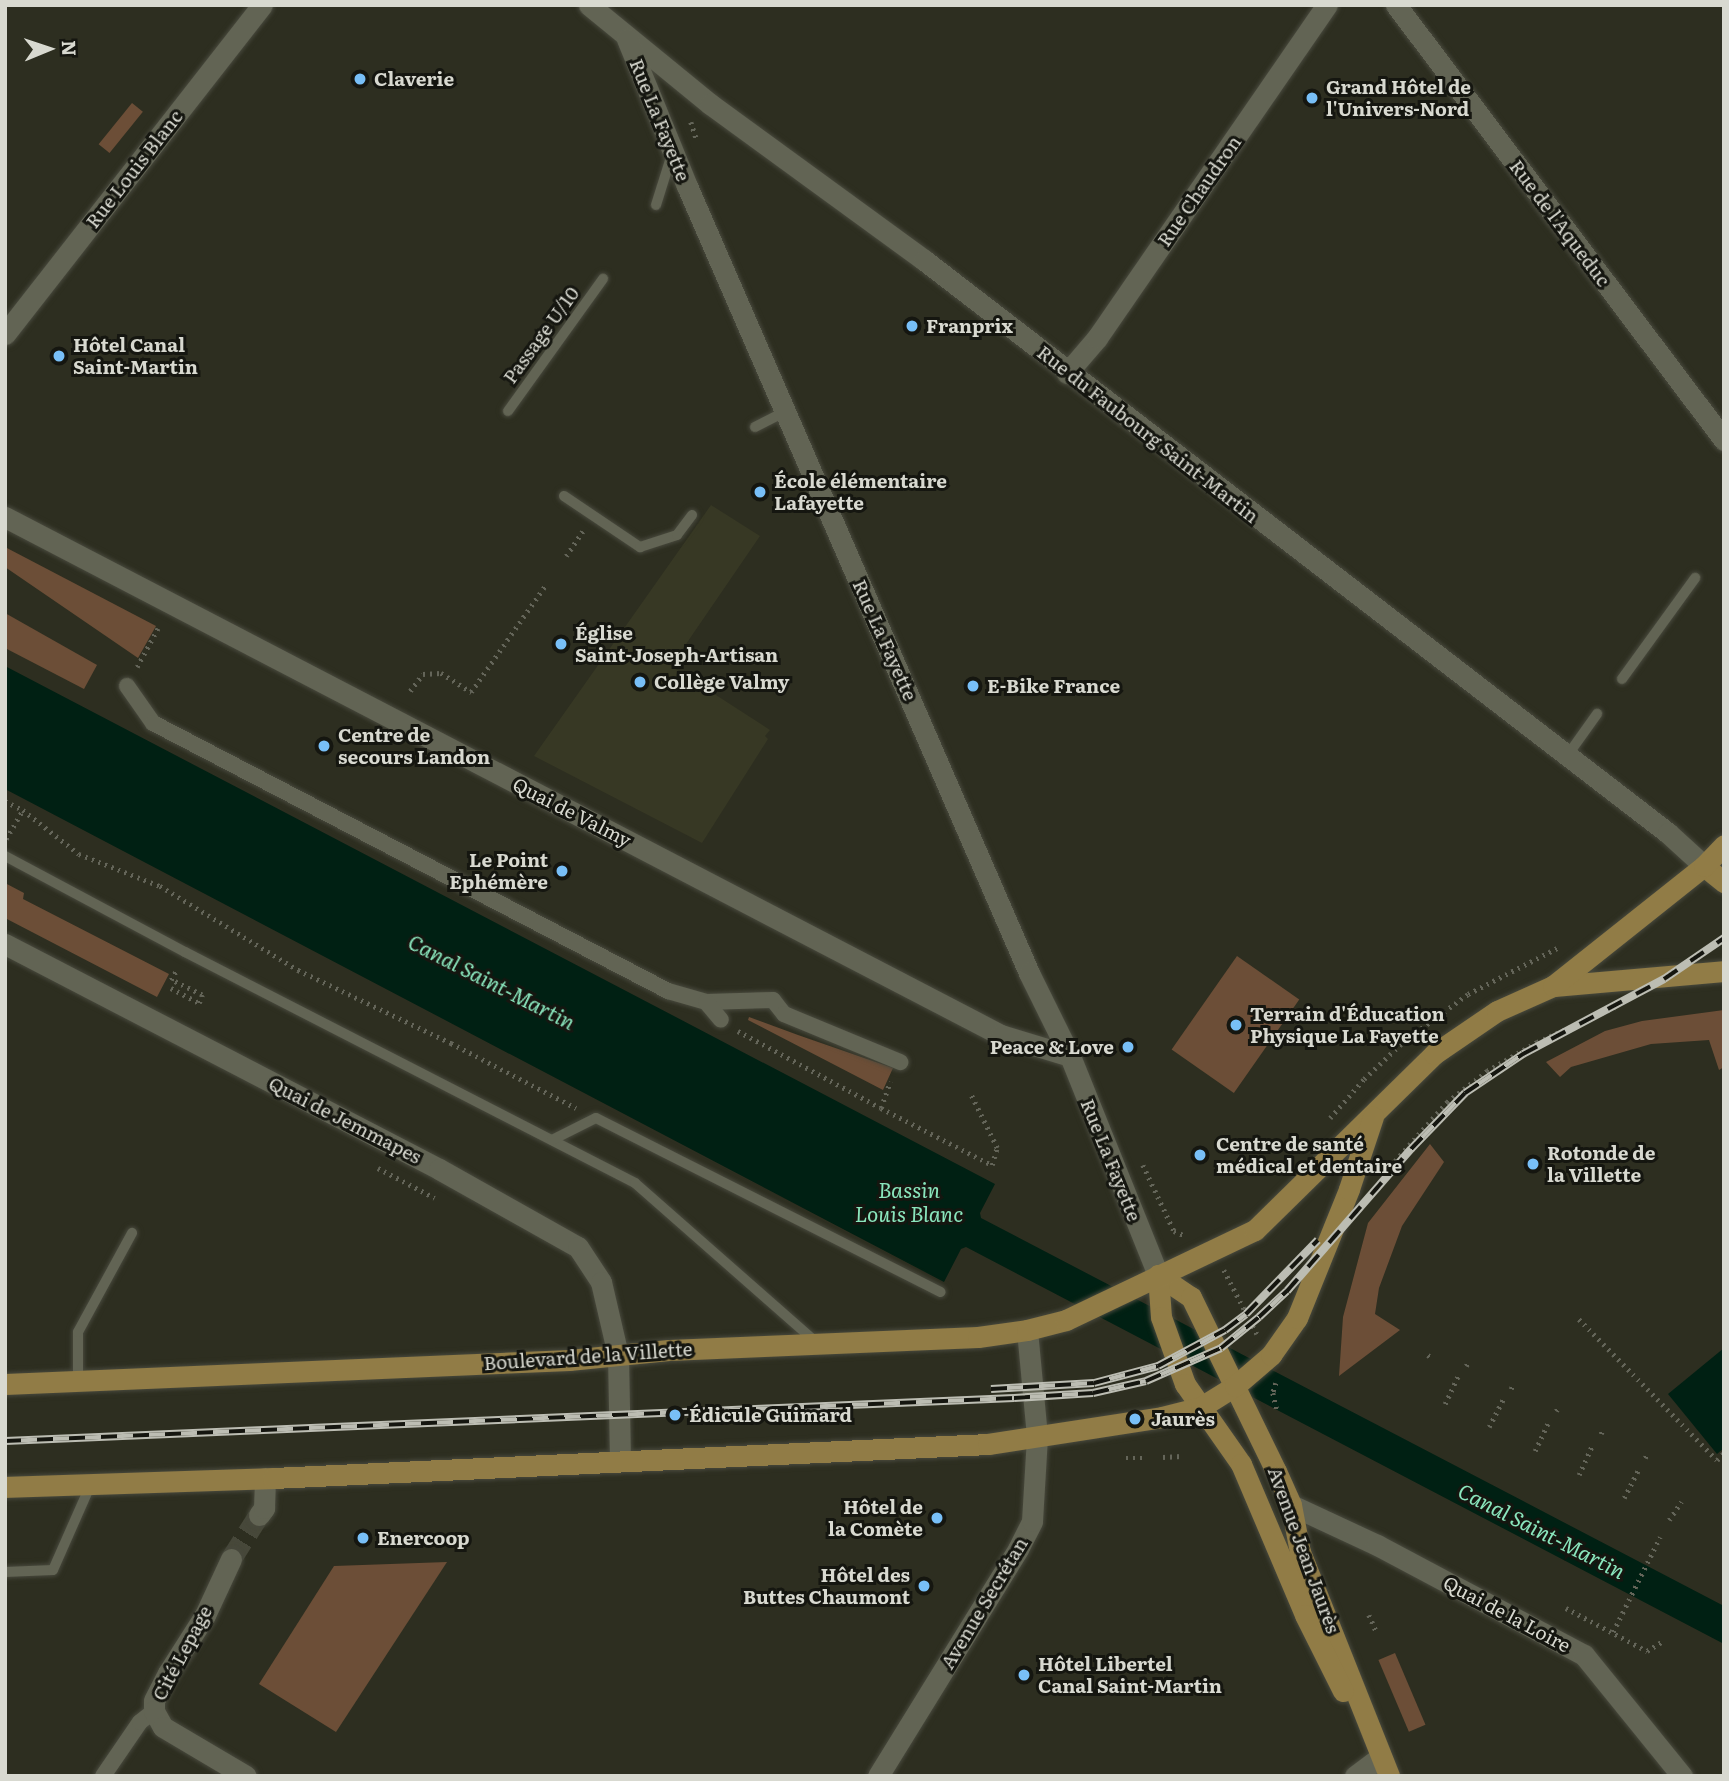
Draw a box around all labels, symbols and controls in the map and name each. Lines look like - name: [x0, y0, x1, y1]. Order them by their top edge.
- north arrow: [14, 14, 84, 84]
- text: N: [56, 40, 84, 57]
- street label: Rue La Fayette: [625, 55, 695, 185]
- place label: Claverie: [374, 68, 454, 90]
- marker: Claverie: [352, 71, 368, 87]
- place label: Grand Hôtel de l'Univers-Nord: [1326, 76, 1471, 120]
- marker: Grand Hôtel de l'Univers-Nord: [1304, 90, 1320, 106]
- street label: Rue Louis Blanc: [81, 105, 187, 233]
- street label: Rue Chaudron: [1152, 131, 1246, 251]
- street label: Rue de l'Aqueduc: [1505, 155, 1615, 291]
- street label: Passage U/10: [498, 282, 584, 388]
- place label: Franprix: [926, 315, 1013, 337]
- marker: Franprix: [904, 318, 920, 334]
- place label: Hôtel Canal Saint-Martin: [73, 334, 198, 378]
- street label: Rue du Faubourg Saint-Martin: [1033, 340, 1263, 528]
- marker: Hôtel Canal Saint-Martin: [51, 348, 67, 364]
- place label: École élémentaire Lafayette: [774, 470, 947, 514]
- marker: École élémentaire Lafayette: [752, 484, 768, 500]
- street label: Rue La Fayette: [848, 576, 922, 704]
- place label: Église Saint-Joseph-Artisan: [575, 622, 778, 666]
- marker: Église Saint-Joseph-Artisan: [553, 636, 569, 652]
- place label: Collège Valmy: [654, 671, 789, 693]
- marker: Collège Valmy: [632, 674, 648, 690]
- place label: E-Bike France: [987, 675, 1120, 697]
- marker: E-Bike France: [965, 678, 981, 694]
- place label: Centre de secours Landon: [338, 724, 490, 768]
- marker: Centre de secours Landon: [316, 738, 332, 754]
- street label: Quai de Valmy: [509, 772, 635, 852]
- place label: Le Point Ephémère: [449, 849, 548, 893]
- marker: Le Point Ephémère: [554, 863, 570, 879]
- water label: Canal Saint-Martin: [404, 928, 580, 1034]
- place label: Terrain d'Éducation Physique La Fayette: [1250, 1003, 1445, 1047]
- marker: Terrain d'Éducation Physique La Fayette: [1228, 1017, 1244, 1033]
- place label: Peace & Love: [990, 1036, 1114, 1058]
- marker: Peace & Love: [1120, 1039, 1136, 1055]
- street label: Quai de Jemmapes: [265, 1072, 425, 1168]
- street label: Rue La Fayette: [1076, 1095, 1146, 1225]
- place label: Centre de santé médical et dentaire: [1216, 1133, 1402, 1177]
- place label: Rotonde de la Villette: [1547, 1142, 1655, 1186]
- marker: Centre de santé médical et dentaire: [1190, 1145, 1210, 1165]
- marker: Rotonde de la Villette: [1525, 1156, 1541, 1172]
- water label: Bassin Louis Blanc: [855, 1176, 963, 1226]
- street label: Boulevard de la Villette: [483, 1337, 693, 1375]
- place label: Édicule Guimard: [689, 1404, 852, 1426]
- marker: Édicule Guimard: [667, 1407, 683, 1423]
- place label: Jaurès: [1151, 1408, 1215, 1430]
- marker: Jaurès: [1125, 1409, 1145, 1429]
- street label: Avenue Jean Jaurès: [1263, 1464, 1345, 1636]
- water label: Canal Saint-Martin: [1454, 1477, 1630, 1583]
- place label: Hôtel de la Comète: [828, 1496, 923, 1540]
- marker: Hôtel de la Comète: [929, 1510, 945, 1526]
- place label: Enercoop: [377, 1527, 470, 1549]
- marker: Enercoop: [355, 1530, 371, 1546]
- street label: Avenue Secrétan: [936, 1533, 1032, 1673]
- place label: Hôtel des Buttes Chaumont: [743, 1564, 910, 1608]
- street label: Quai de la Loire: [1440, 1571, 1574, 1657]
- marker: Hôtel des Buttes Chaumont: [916, 1578, 932, 1594]
- street label: Cité Lepage: [147, 1602, 217, 1704]
- place label: Hôtel Libertel Canal Saint-Martin: [1038, 1653, 1222, 1697]
- marker: Hôtel Libertel Canal Saint-Martin: [1016, 1667, 1032, 1683]

